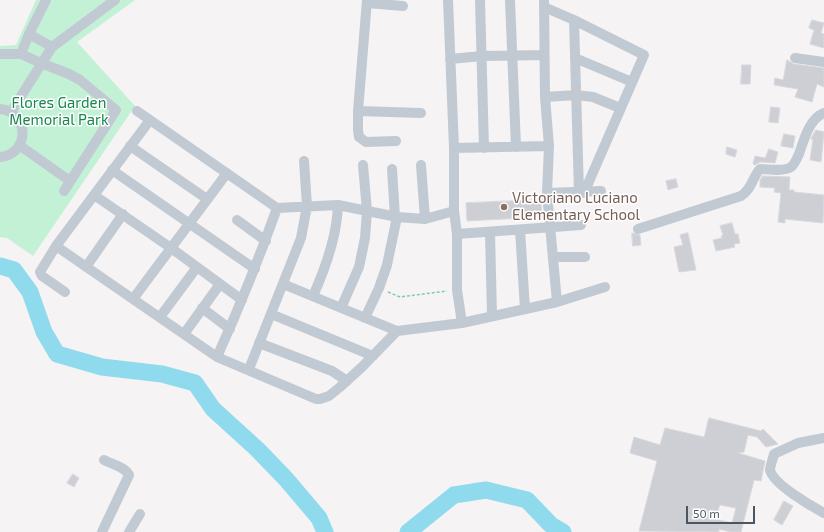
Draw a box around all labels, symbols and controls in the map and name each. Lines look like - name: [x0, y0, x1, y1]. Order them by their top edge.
- park label: Flores Garden Memorial Park: [9, 94, 109, 129]
- place label: Victoriano Luciano Elementary School: [512, 189, 640, 224]
- marker: Victoriano Luciano Elementary School: [499, 202, 509, 212]
- scale bar: [688, 498, 757, 524]
- text: 50 m: [693, 506, 720, 520]

